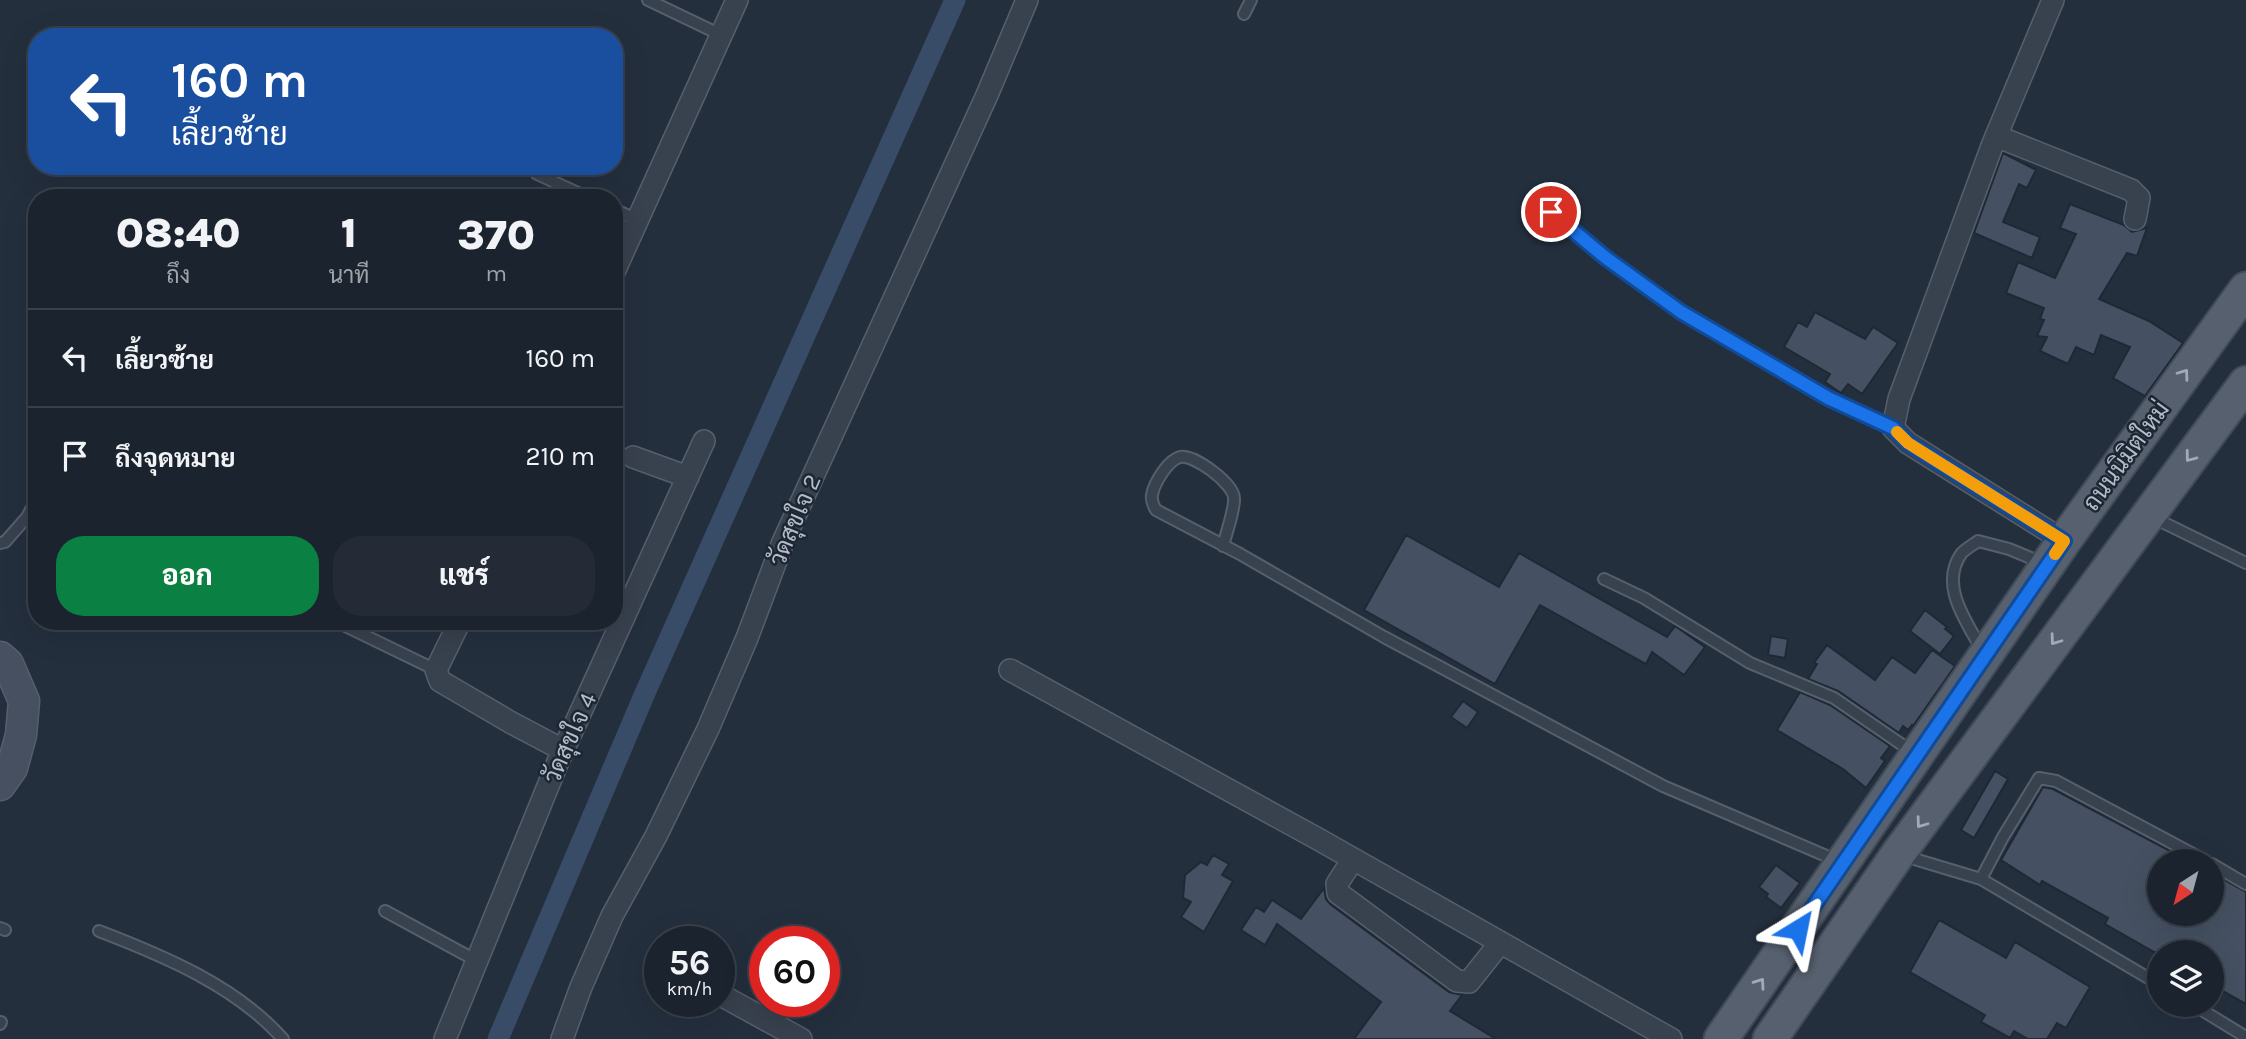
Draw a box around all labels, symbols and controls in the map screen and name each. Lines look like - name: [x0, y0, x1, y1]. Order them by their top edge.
- text: 160 m: [171, 52, 308, 109]
- icon: left: [56, 56, 147, 147]
- text: เลี้ยวซ้าย: [171, 116, 288, 153]
- pin: [1521, 182, 1581, 242]
- icon: arrive: [1532, 193, 1570, 231]
- text: 08:40: [116, 208, 241, 258]
- text: 1: [341, 208, 357, 258]
- text: 370: [457, 210, 535, 260]
- text: m: [485, 260, 507, 287]
- text: ถึง: [166, 262, 190, 289]
- text: นาที: [328, 262, 369, 289]
- icon: left: [56, 339, 94, 377]
- text: 160 m: [526, 343, 595, 374]
- text: เลี้ยวซ้าย: [115, 345, 214, 376]
- one-way arrow: [2176, 369, 2188, 382]
- street label: ถนนนิมิตใหม่: [2075, 395, 2175, 516]
- icon: arrive: [56, 437, 94, 475]
- text: 210 m: [525, 441, 595, 472]
- text: ถึงจุดหมาย: [115, 443, 236, 474]
- one-way arrow: [2186, 449, 2199, 462]
- street label: วัดสุขใจ 2: [761, 469, 829, 571]
- button: ออก: [56, 536, 319, 616]
- button: แชร์: [333, 536, 595, 616]
- one-way arrow: [2051, 632, 2063, 645]
- street label: วัดสุขใจ 4: [536, 688, 604, 788]
- one-way arrow: [1916, 815, 1929, 828]
- north arrow: [2147, 849, 2224, 926]
- map controls: [2147, 849, 2224, 1017]
- position arrow: [1761, 892, 1835, 966]
- speed limit sign: 60: [749, 926, 840, 1017]
- button: layers: [2147, 940, 2224, 1017]
- text: 56: [669, 942, 710, 983]
- text: km/h: [667, 978, 712, 1000]
- one-way arrow: [1752, 978, 1764, 991]

